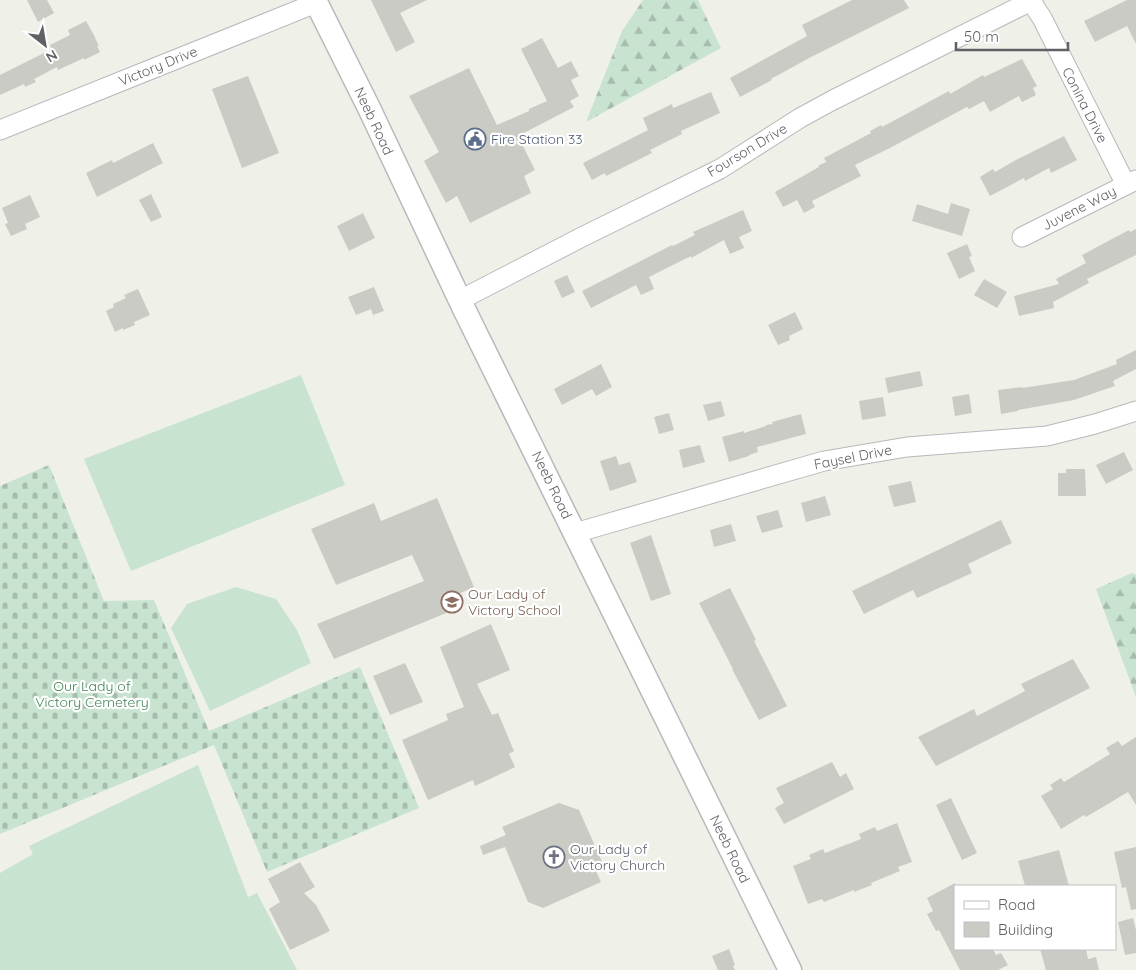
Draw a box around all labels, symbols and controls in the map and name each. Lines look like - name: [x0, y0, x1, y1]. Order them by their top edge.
- north arrow: [20, 20, 70, 70]
- scale bar: [956, 20, 1068, 52]
- text: 50 m: [964, 27, 999, 46]
- street label: Victory Drive: [116, 42, 200, 90]
- text: N: [43, 46, 61, 67]
- street label: Conina Drive: [1058, 64, 1112, 146]
- street label: Neeb Road: [350, 84, 398, 158]
- street label: Fourson Drive: [704, 119, 790, 181]
- public building icon: Fire Station 33: [463, 127, 487, 151]
- place label: Fire Station 33: [491, 130, 583, 148]
- street label: Juvene Way: [1039, 182, 1119, 234]
- street label: Faysel Drive: [812, 441, 894, 473]
- street label: Neeb Road: [528, 448, 576, 522]
- place label: Our Lady of Victory School: [468, 585, 561, 619]
- school or university icon: Our Lady of Victory School: [440, 590, 464, 614]
- park label: Our Lady of Victory Cemetery: [35, 677, 149, 711]
- street label: Neeb Road: [706, 812, 754, 886]
- place label: Our Lady of Victory Church: [570, 840, 665, 874]
- church icon: Our Lady of Victory Church: [542, 845, 566, 869]
- legend: [954, 885, 1116, 950]
- text: Road: [998, 895, 1035, 914]
- text: Building: [998, 920, 1053, 939]

